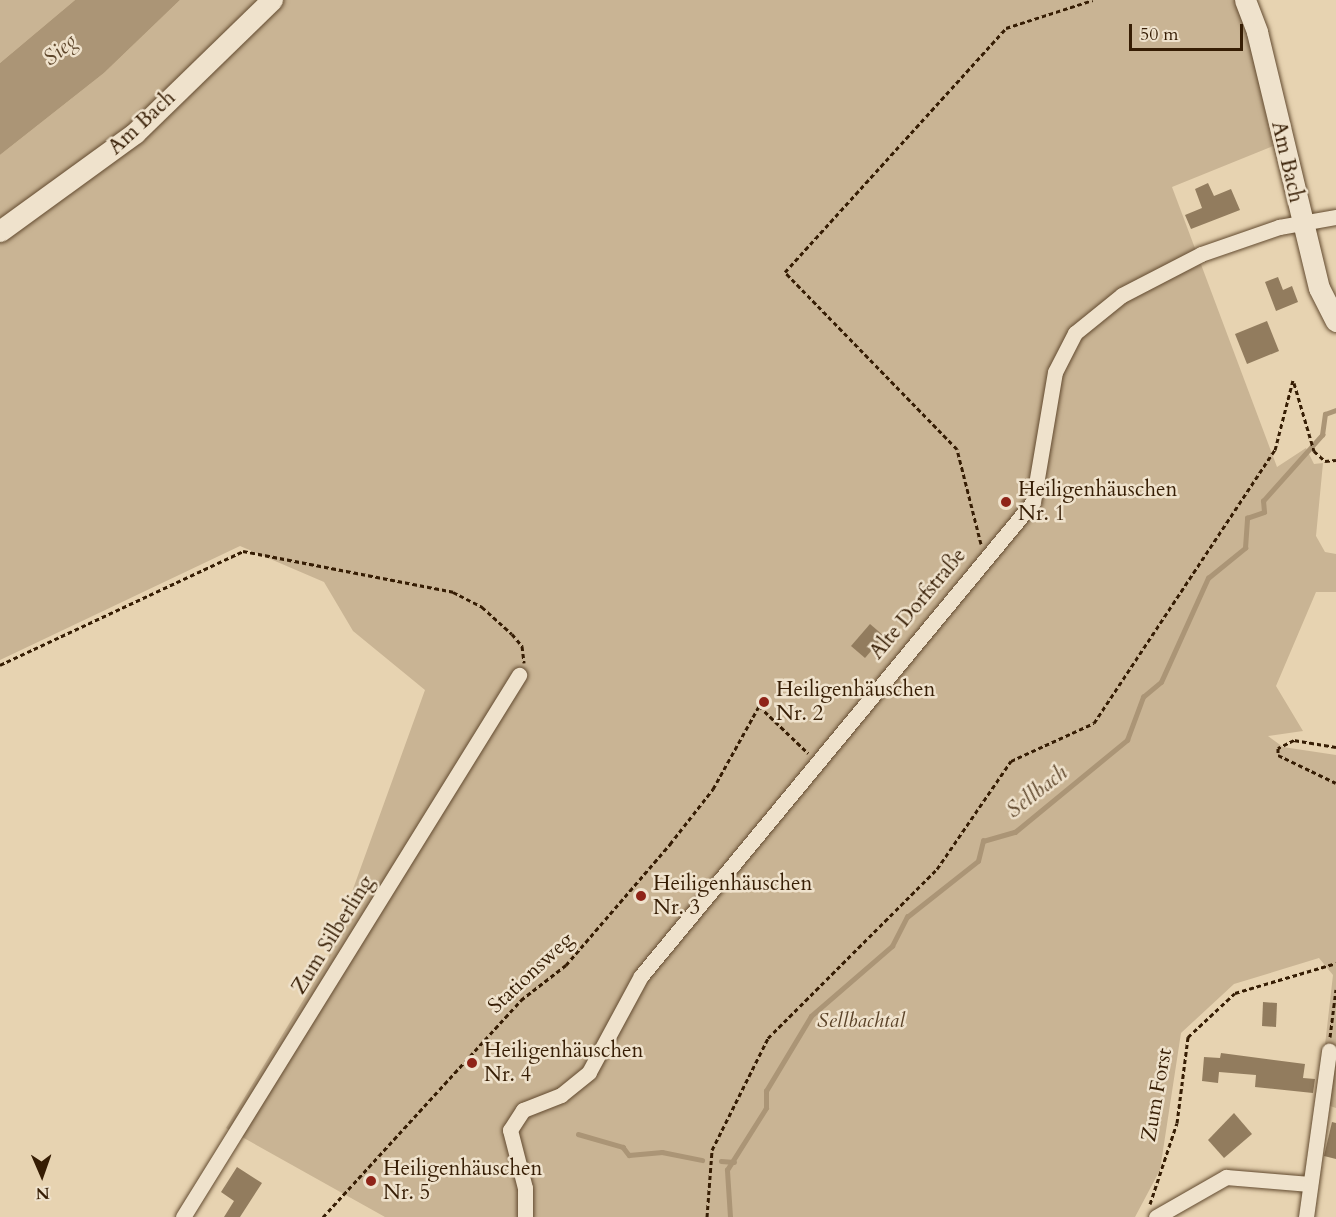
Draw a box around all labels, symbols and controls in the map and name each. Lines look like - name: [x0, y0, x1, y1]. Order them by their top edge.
- scale bar: [1132, 12, 1246, 50]
- text: 50 m: [1140, 22, 1179, 47]
- water label: Sieg: [38, 28, 82, 72]
- street label: Am Bach: [103, 86, 181, 160]
- street label: Am Bach: [1265, 119, 1309, 205]
- place label: Heiligenhäuschen Nr. 1: [1018, 477, 1177, 527]
- marker: Heiligenhäuschen Nr. 1: [999, 495, 1013, 509]
- street label: Alte Dorfstraße: [864, 543, 972, 665]
- place label: Heiligenhäuschen Nr. 2: [776, 677, 935, 727]
- marker: Heiligenhäuschen Nr. 2: [757, 695, 771, 709]
- water label: Sellbach: [1001, 760, 1073, 824]
- street label: Zum Silberling: [287, 871, 379, 999]
- place label: Heiligenhäuschen Nr. 3: [653, 871, 812, 921]
- marker: Heiligenhäuschen Nr. 3: [634, 889, 648, 903]
- street label: Stationsweg: [483, 927, 579, 1019]
- park label: Sellbachtal: [817, 1008, 905, 1034]
- place label: Heiligenhäuschen Nr. 4: [484, 1038, 643, 1088]
- street label: Zum Forst: [1136, 1046, 1178, 1144]
- marker: Heiligenhäuschen Nr. 4: [465, 1056, 479, 1070]
- north arrow: [12, 1145, 72, 1205]
- place label: Heiligenhäuschen Nr. 5: [383, 1156, 542, 1206]
- marker: Heiligenhäuschen Nr. 5: [364, 1174, 378, 1188]
- text: N: [35, 1182, 50, 1204]

